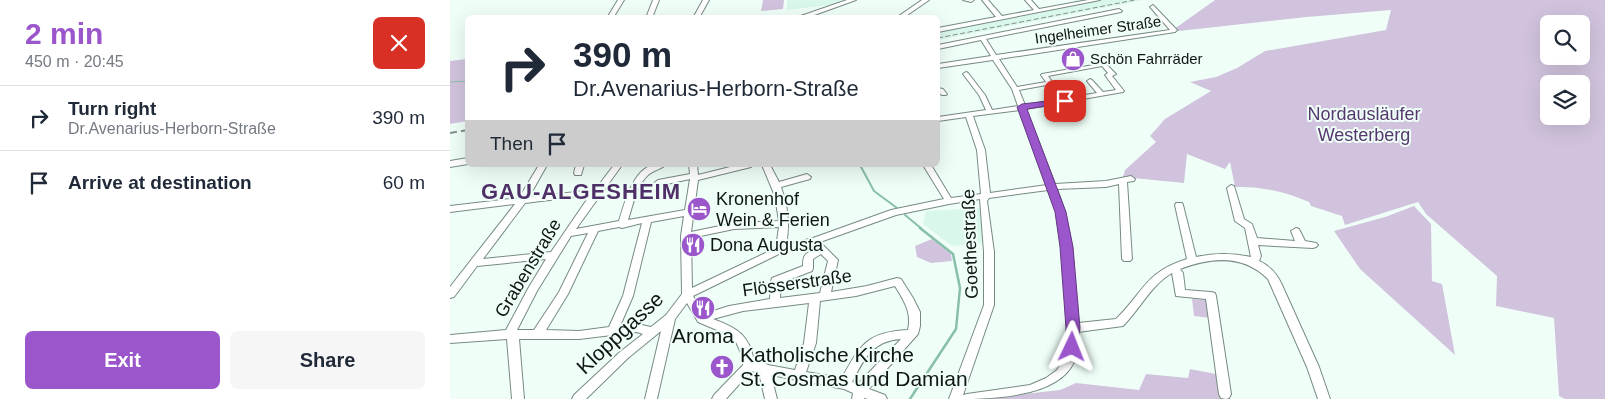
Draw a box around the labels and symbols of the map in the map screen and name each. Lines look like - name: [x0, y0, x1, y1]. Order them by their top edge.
- street label: Ingelheimer Straße: [1034, 12, 1162, 47]
- shop icon: Schön Fahrräder: [1060, 46, 1086, 72]
- place label: Schön Fahrräder: [1090, 50, 1203, 67]
- pin: [1044, 80, 1086, 122]
- park label: Nordausläufer Westerberg: [1307, 104, 1421, 145]
- district label: GAU-ALGESHEIM: [481, 179, 681, 204]
- place label: Kronenhof Wein & Ferien: [716, 189, 830, 230]
- street label: Goethestraße: [958, 189, 982, 299]
- hotel icon: Kronenhof Wein & Ferien: [686, 196, 712, 222]
- street label: Grabenstraße: [491, 215, 565, 321]
- restaurant icon: Dona Augusta: [680, 232, 706, 258]
- place label: Dona Augusta: [710, 235, 824, 255]
- street label: Flösserstraße: [741, 265, 853, 301]
- street label: Kloppgasse: [572, 287, 668, 378]
- restaurant icon: Aroma: [690, 295, 716, 321]
- position arrow: [1045, 320, 1097, 372]
- place label: Aroma: [672, 324, 734, 347]
- place label: Katholische Kirche St. Cosmas und Damian: [740, 343, 968, 390]
- church icon: Katholische Kirche St. Cosmas und Damian: [709, 354, 735, 380]

